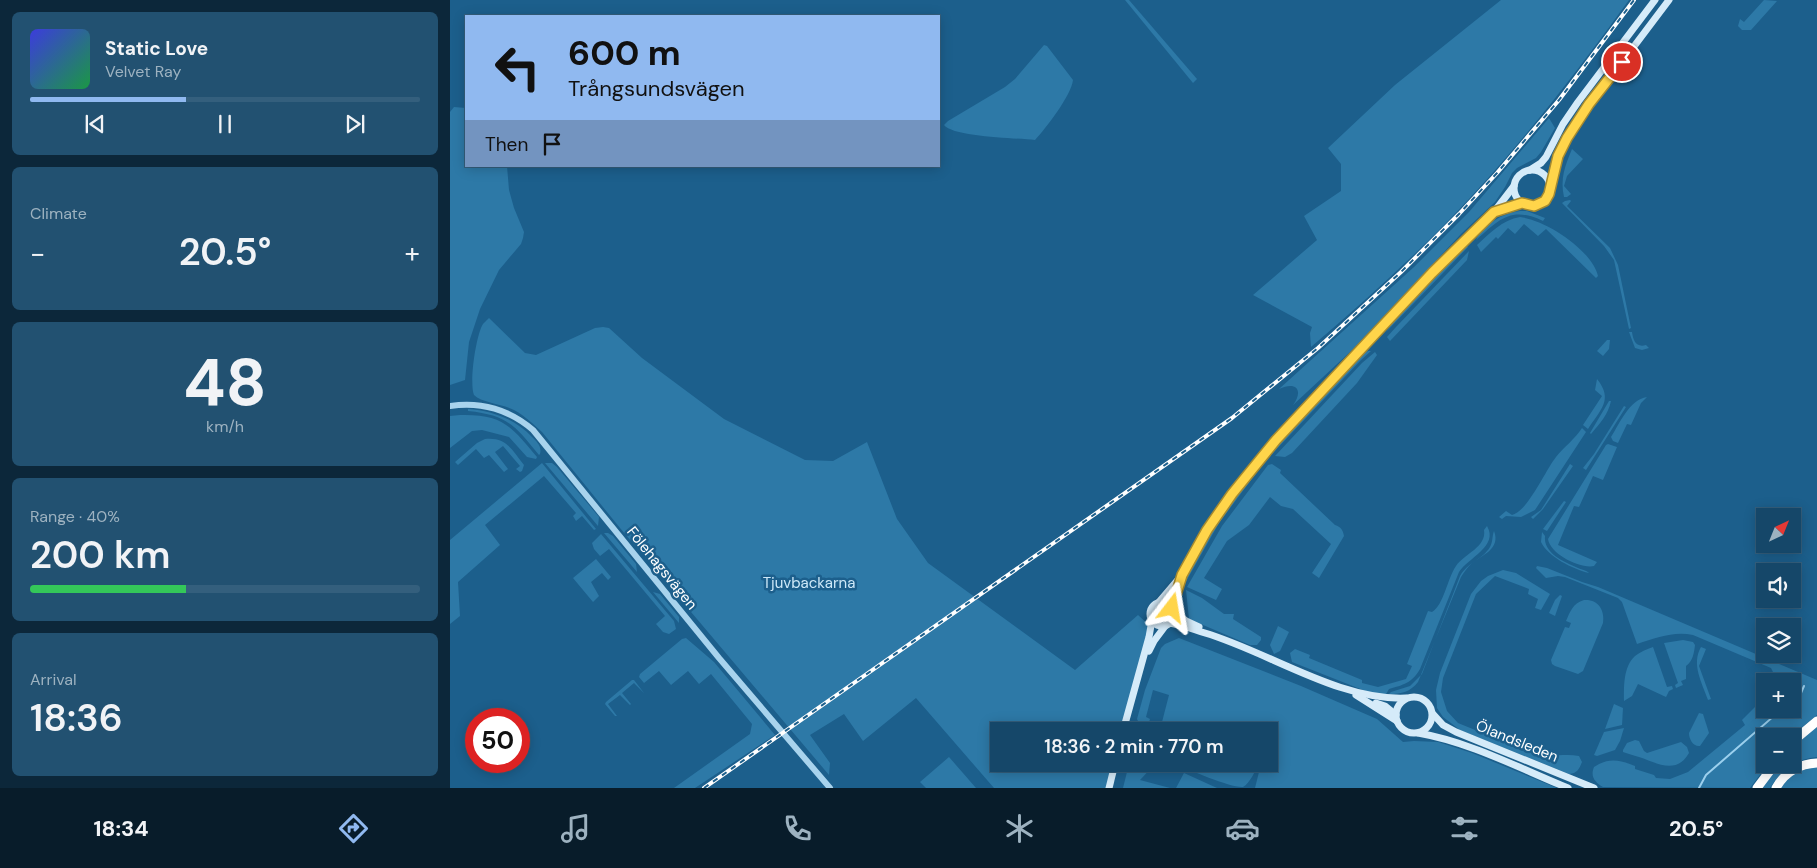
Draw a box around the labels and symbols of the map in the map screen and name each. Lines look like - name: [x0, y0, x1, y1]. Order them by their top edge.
- pin: [1601, 41, 1643, 83]
- north arrow: [1756, 508, 1801, 552]
- street label: Fölehagsvägen: [622, 522, 702, 614]
- park label: Tjuvbackarna: [763, 573, 855, 593]
- position arrow: [1145, 581, 1197, 633]
- speed limit sign: 50: [465, 708, 530, 773]
- street label: Ölandsleden: [1473, 715, 1561, 767]

